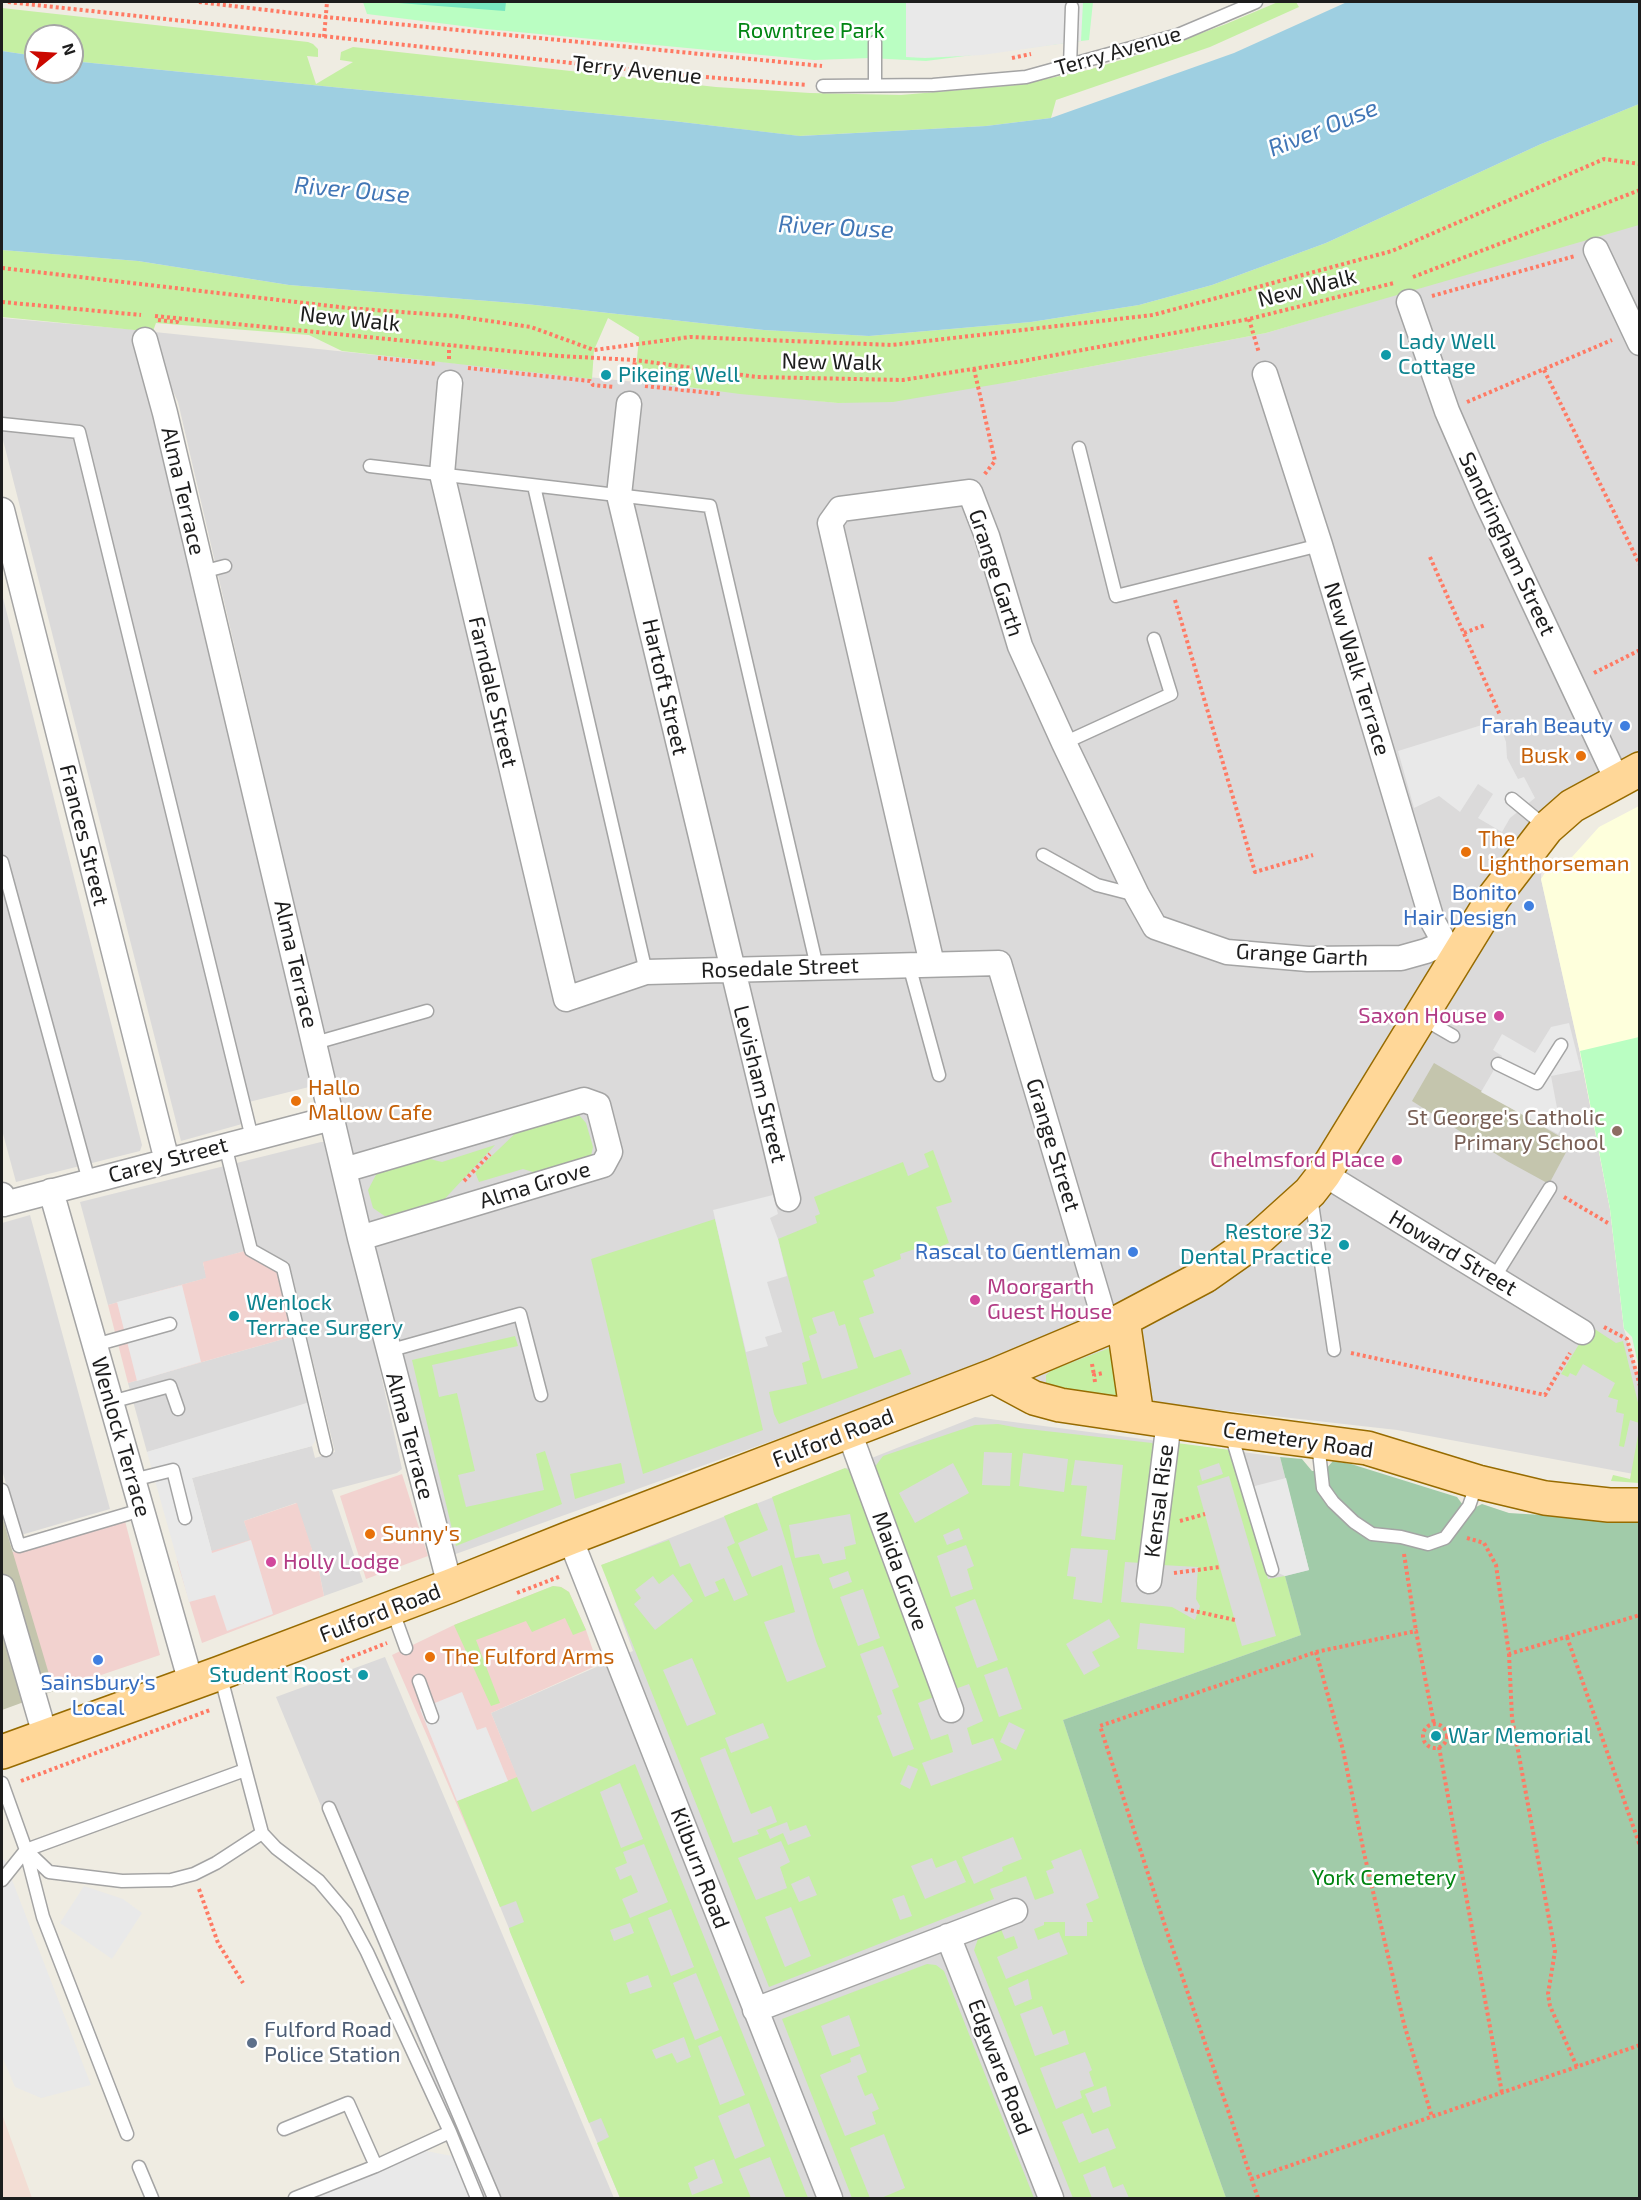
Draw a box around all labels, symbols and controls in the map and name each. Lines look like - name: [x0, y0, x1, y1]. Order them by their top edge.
- park label: Rowntree Park: [737, 18, 885, 44]
- street label: Terry Avenue: [1052, 20, 1184, 82]
- north arrow: [24, 24, 84, 84]
- text: N: [59, 40, 81, 57]
- street label: Terry Avenue: [571, 50, 703, 90]
- water label: River Ouse: [1264, 93, 1382, 163]
- water label: River Ouse: [293, 171, 411, 209]
- water label: River Ouse: [777, 210, 895, 244]
- street label: New Walk: [1255, 263, 1359, 313]
- street label: New Walk: [299, 301, 401, 337]
- place label: Lady Well Cottage: [1398, 329, 1496, 380]
- street label: New Walk: [781, 348, 883, 376]
- marker: Lady Well Cottage: [1379, 348, 1393, 362]
- place label: Pikeing Well: [618, 362, 740, 388]
- marker: Pikeing Well: [599, 368, 613, 382]
- street label: Alma Terrace: [155, 424, 211, 558]
- street label: Sandringham Street: [1453, 448, 1561, 640]
- street label: Grange Garth: [963, 506, 1029, 640]
- street label: New Walk Terrace: [1318, 579, 1396, 759]
- street label: Farndale Street: [463, 614, 523, 770]
- street label: Hartoft Street: [636, 616, 694, 758]
- place label: Farah Beauty: [1481, 713, 1613, 739]
- marker: Farah Beauty: [1618, 719, 1632, 733]
- place label: Busk: [1520, 743, 1569, 769]
- marker: Busk: [1574, 749, 1588, 763]
- street label: Frances Street: [54, 762, 114, 908]
- place label: The Lighthorseman: [1478, 826, 1629, 878]
- marker: The Lighthorseman: [1459, 845, 1473, 859]
- place label: Bonito Hair Design: [1403, 880, 1517, 932]
- street label: Alma Terrace: [268, 897, 324, 1031]
- marker: Bonito Hair Design: [1522, 899, 1536, 913]
- street label: Grange Garth: [1235, 938, 1369, 972]
- street label: Rosedale Street: [701, 952, 859, 984]
- street label: Levisham Street: [728, 1002, 792, 1166]
- place label: Saxon House: [1358, 1003, 1487, 1029]
- marker: Saxon House: [1492, 1009, 1506, 1023]
- place label: Hallo Mallow Cafe: [308, 1075, 433, 1126]
- street label: Grange Street: [1020, 1075, 1086, 1215]
- marker: Hallo Mallow Cafe: [289, 1094, 303, 1108]
- place label: St George's Catholic Primary School: [1407, 1105, 1605, 1156]
- marker: St George's Catholic Primary School: [1610, 1124, 1624, 1138]
- street label: Carey Street: [105, 1131, 231, 1189]
- place label: Chelmsford Place: [1210, 1147, 1385, 1173]
- marker: Chelmsford Place: [1390, 1153, 1404, 1167]
- street label: Alma Grove: [476, 1156, 594, 1214]
- street label: Howard Street: [1384, 1204, 1522, 1302]
- place label: Restore 32 Dental Practice: [1180, 1219, 1332, 1270]
- marker: Restore 32 Dental Practice: [1337, 1238, 1351, 1252]
- place label: Rascal to Gentleman: [915, 1239, 1121, 1265]
- marker: Rascal to Gentleman: [1126, 1245, 1140, 1259]
- place label: Moorgarth Guest House: [987, 1274, 1112, 1326]
- place label: Wenlock Terrace Surgery: [246, 1290, 403, 1342]
- marker: Moorgarth Guest House: [968, 1293, 982, 1307]
- marker: Wenlock Terrace Surgery: [227, 1309, 241, 1323]
- street label: Wenlock Terrace: [86, 1354, 156, 1520]
- street label: Alma Terrace: [380, 1369, 440, 1503]
- street label: Fulford Road: [769, 1403, 897, 1473]
- street label: Cemetery Road: [1221, 1416, 1375, 1464]
- street label: Kensal Rise: [1139, 1443, 1179, 1559]
- street label: Maida Grove: [866, 1508, 934, 1634]
- place label: Sunny's: [382, 1521, 460, 1547]
- marker: Sunny's: [363, 1527, 377, 1541]
- place label: Holly Lodge: [283, 1549, 400, 1575]
- marker: Holly Lodge: [264, 1555, 278, 1569]
- street label: Fulford Road: [316, 1578, 444, 1648]
- place label: The Fulford Arms: [442, 1644, 615, 1670]
- marker: The Fulford Arms: [423, 1650, 437, 1664]
- marker: Sainsbury's Local: [91, 1653, 105, 1667]
- place label: Student Roost: [209, 1662, 351, 1688]
- marker: Student Roost: [356, 1668, 370, 1682]
- place label: Sainsbury's Local: [40, 1670, 156, 1722]
- place label: War Memorial: [1448, 1723, 1590, 1749]
- marker: War Memorial: [1429, 1729, 1443, 1743]
- street label: Kilburn Road: [665, 1804, 735, 1932]
- park label: York Cemetery: [1312, 1865, 1456, 1891]
- street label: Edgware Road: [962, 1995, 1038, 2139]
- place label: Fulford Road Police Station: [264, 2017, 400, 2068]
- marker: Fulford Road Police Station: [245, 2036, 259, 2050]

